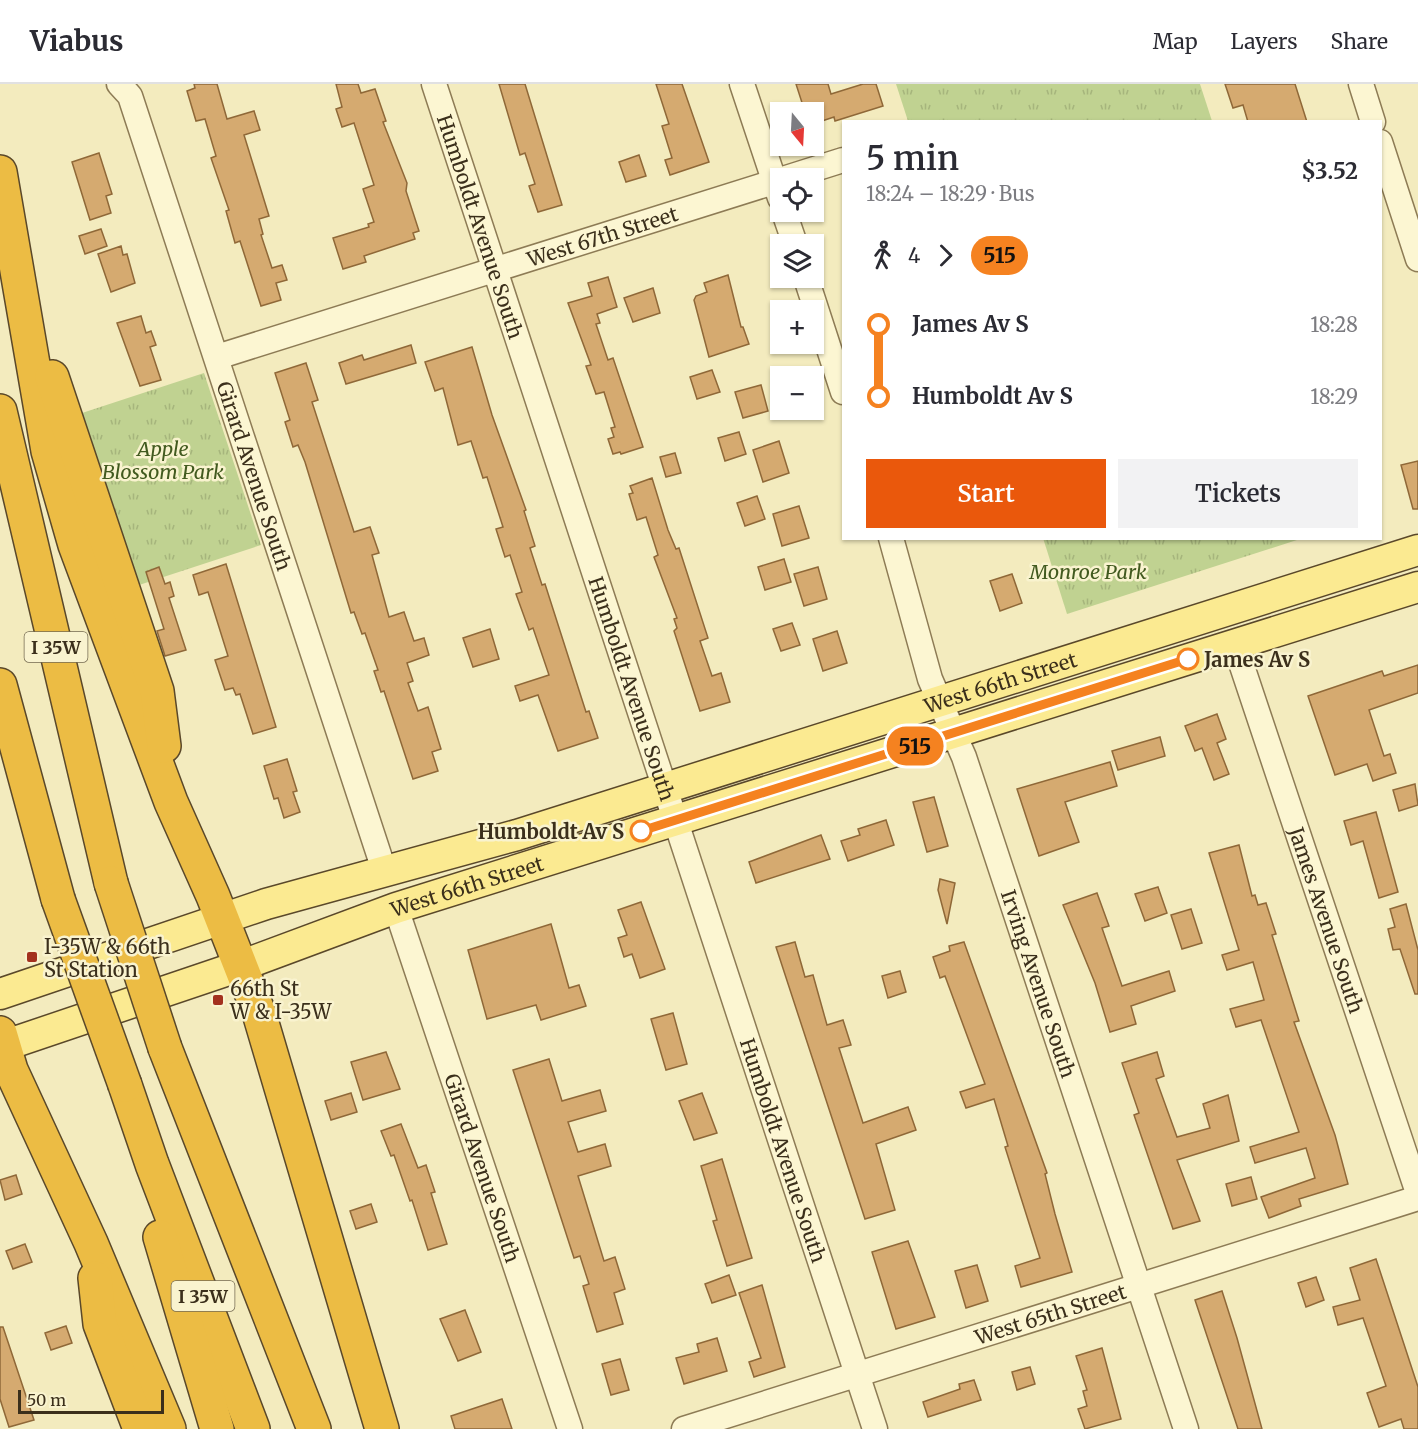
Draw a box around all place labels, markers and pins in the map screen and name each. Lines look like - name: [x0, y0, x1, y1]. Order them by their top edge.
- place label: James Av S: [1203, 647, 1310, 672]
- marker: James Av S: [1177, 648, 1199, 670]
- place label: Humboldt Av S: [478, 819, 624, 844]
- marker: Humboldt Av S: [630, 820, 652, 842]
- place label: I-35W & 66th St Station: [44, 934, 170, 982]
- marker: I-35W & 66th St Station: [25, 950, 39, 964]
- place label: 66th St W & I-35W: [229, 976, 333, 1024]
- marker: 66th St W & I-35W: [211, 993, 225, 1007]

